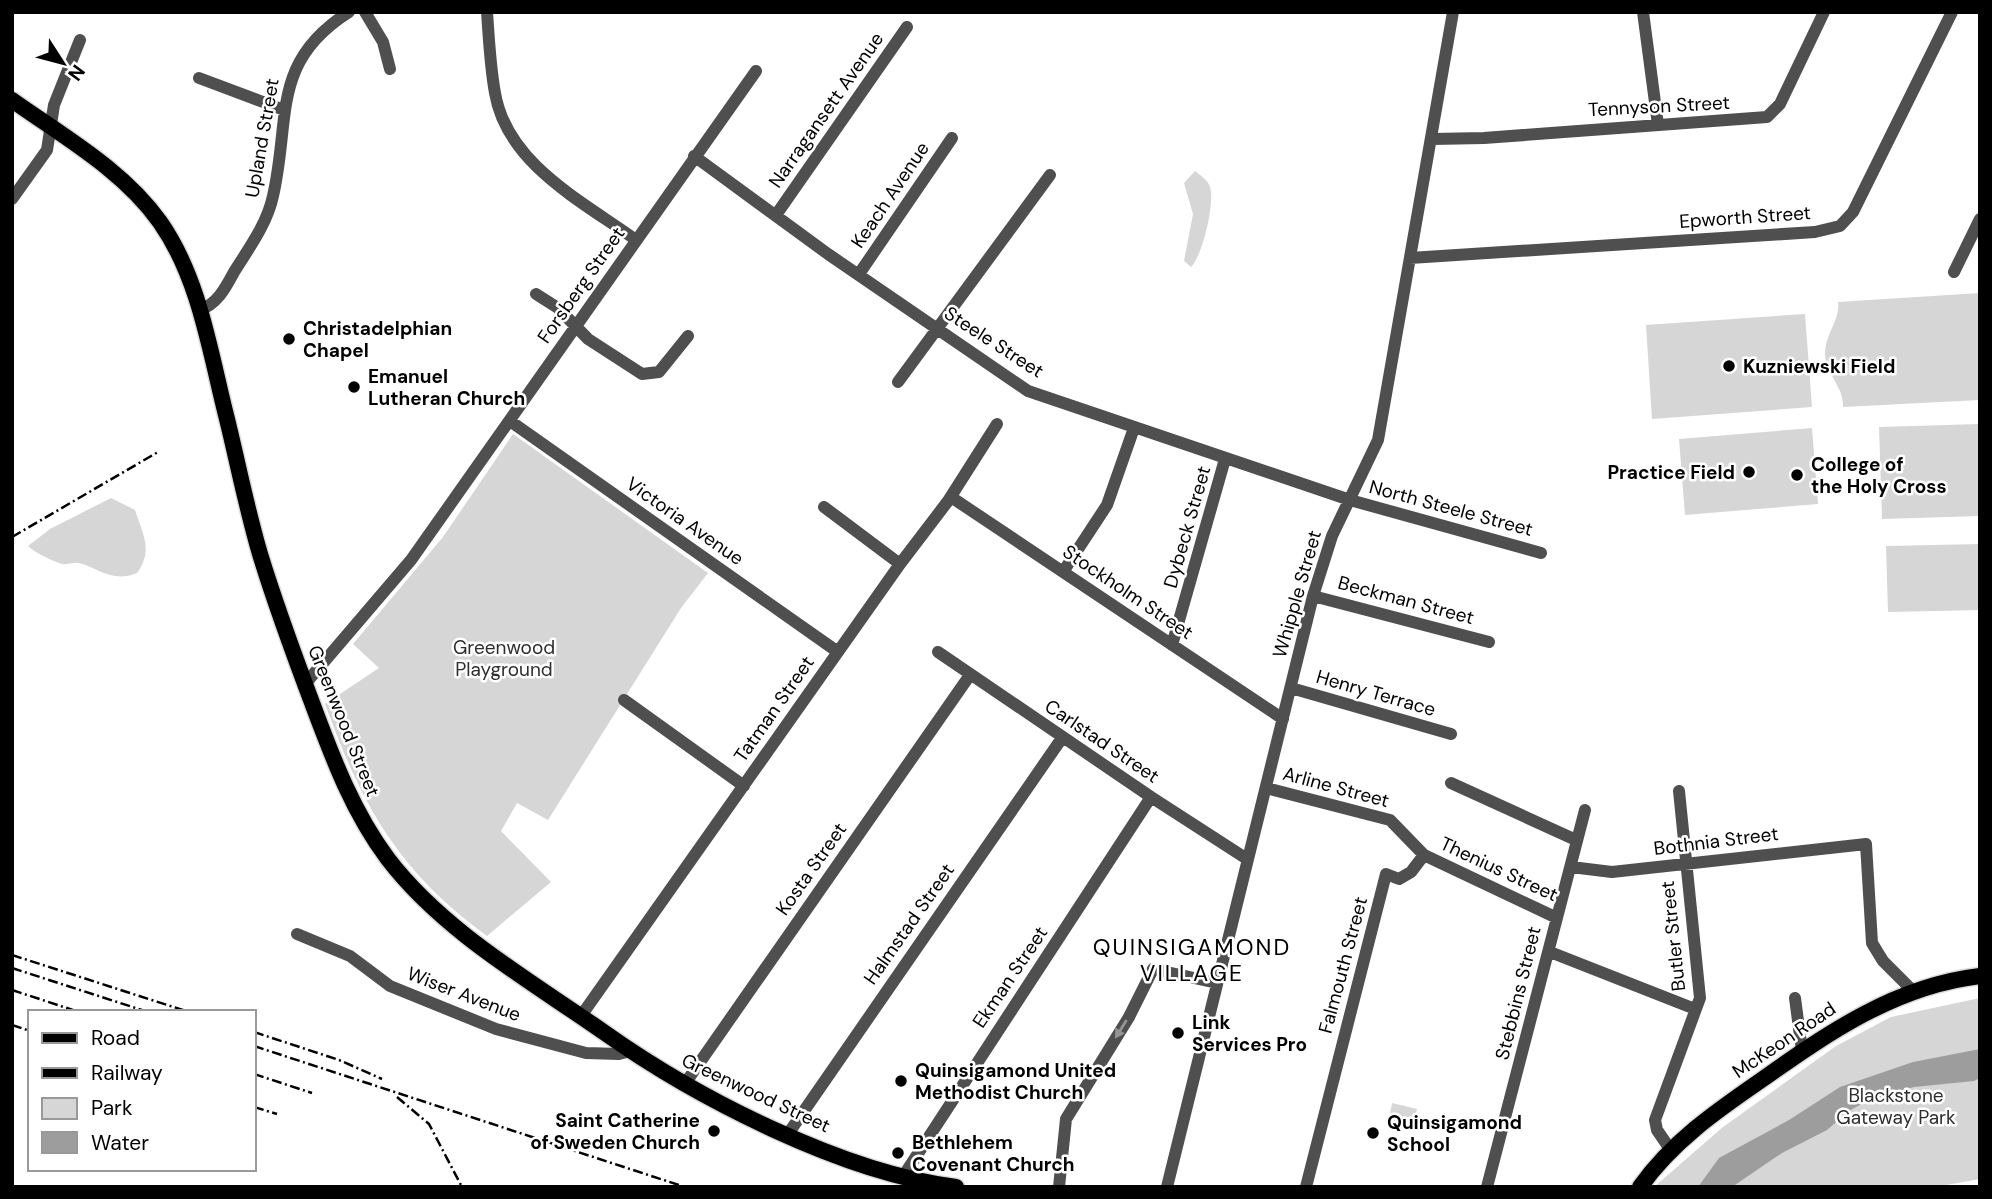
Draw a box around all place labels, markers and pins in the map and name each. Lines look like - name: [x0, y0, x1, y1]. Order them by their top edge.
- place label: Christadelphian Chapel: [303, 316, 452, 363]
- marker: Christadelphian Chapel: [281, 331, 297, 347]
- place label: Kuzniewski Field: [1743, 354, 1895, 379]
- marker: Kuzniewski Field: [1721, 358, 1737, 374]
- place label: Emanuel Lutheran Church: [368, 364, 525, 411]
- marker: Emanuel Lutheran Church: [346, 379, 362, 395]
- place label: College of the Holy Cross: [1811, 452, 1947, 499]
- place label: Practice Field: [1607, 460, 1735, 485]
- marker: Practice Field: [1741, 464, 1757, 480]
- marker: College of the Holy Cross: [1789, 467, 1805, 483]
- place label: Link Services Pro: [1192, 1010, 1307, 1057]
- marker: Link Services Pro: [1170, 1025, 1186, 1041]
- place label: Quinsigamond United Methodist Church: [915, 1058, 1116, 1105]
- marker: Quinsigamond United Methodist Church: [893, 1073, 909, 1089]
- place label: Saint Catherine of Sweden Church: [530, 1108, 700, 1155]
- place label: Quinsigamond School: [1387, 1110, 1522, 1157]
- marker: Saint Catherine of Sweden Church: [706, 1123, 722, 1139]
- marker: Quinsigamond School: [1365, 1125, 1381, 1141]
- place label: Bethlehem Covenant Church: [912, 1130, 1075, 1177]
- marker: Bethlehem Covenant Church: [890, 1145, 906, 1161]

